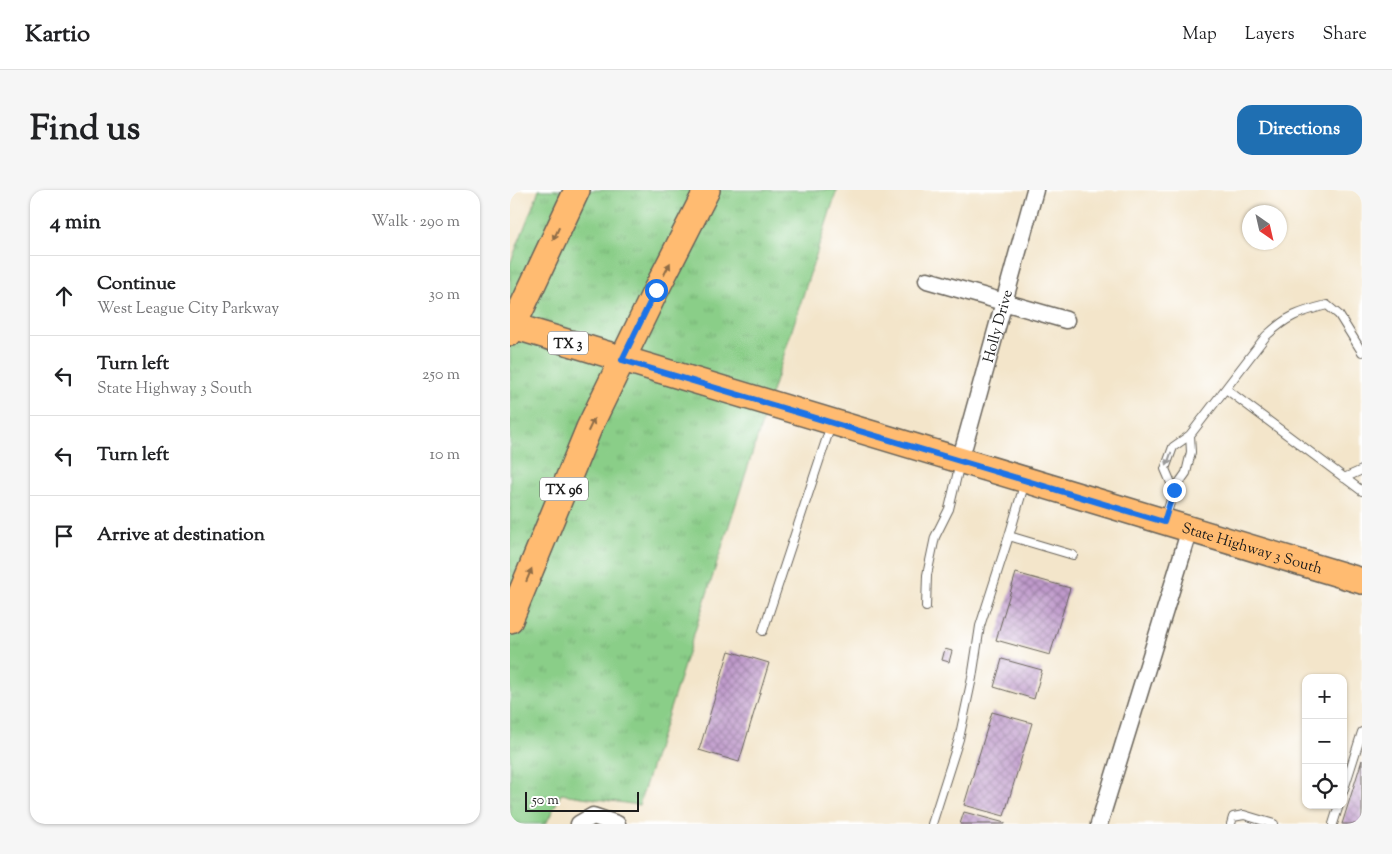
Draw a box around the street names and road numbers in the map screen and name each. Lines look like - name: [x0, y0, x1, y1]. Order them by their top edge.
- street label: Holly Drive: [979, 287, 1019, 365]
- road number: TX 3: [548, 332, 588, 354]
- road number: TX 96: [540, 478, 588, 500]
- street label: State Highway 3 South: [1179, 518, 1325, 581]

